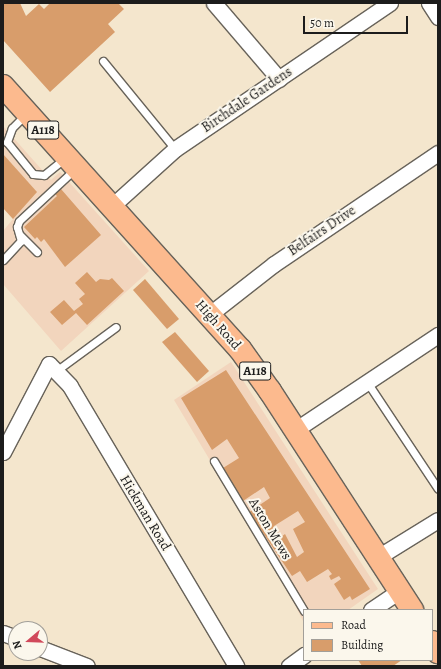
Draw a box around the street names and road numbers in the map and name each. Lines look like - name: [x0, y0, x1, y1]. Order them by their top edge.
- street label: Birchdale Gardens: [199, 64, 295, 136]
- road number: A118: [27, 119, 59, 141]
- street label: Belfairs Drive: [285, 202, 359, 260]
- street label: High Road: [192, 297, 244, 353]
- road number: A118: [239, 360, 271, 382]
- street label: Hickman Road: [116, 472, 174, 554]
- street label: Aston Mews: [245, 495, 295, 563]

